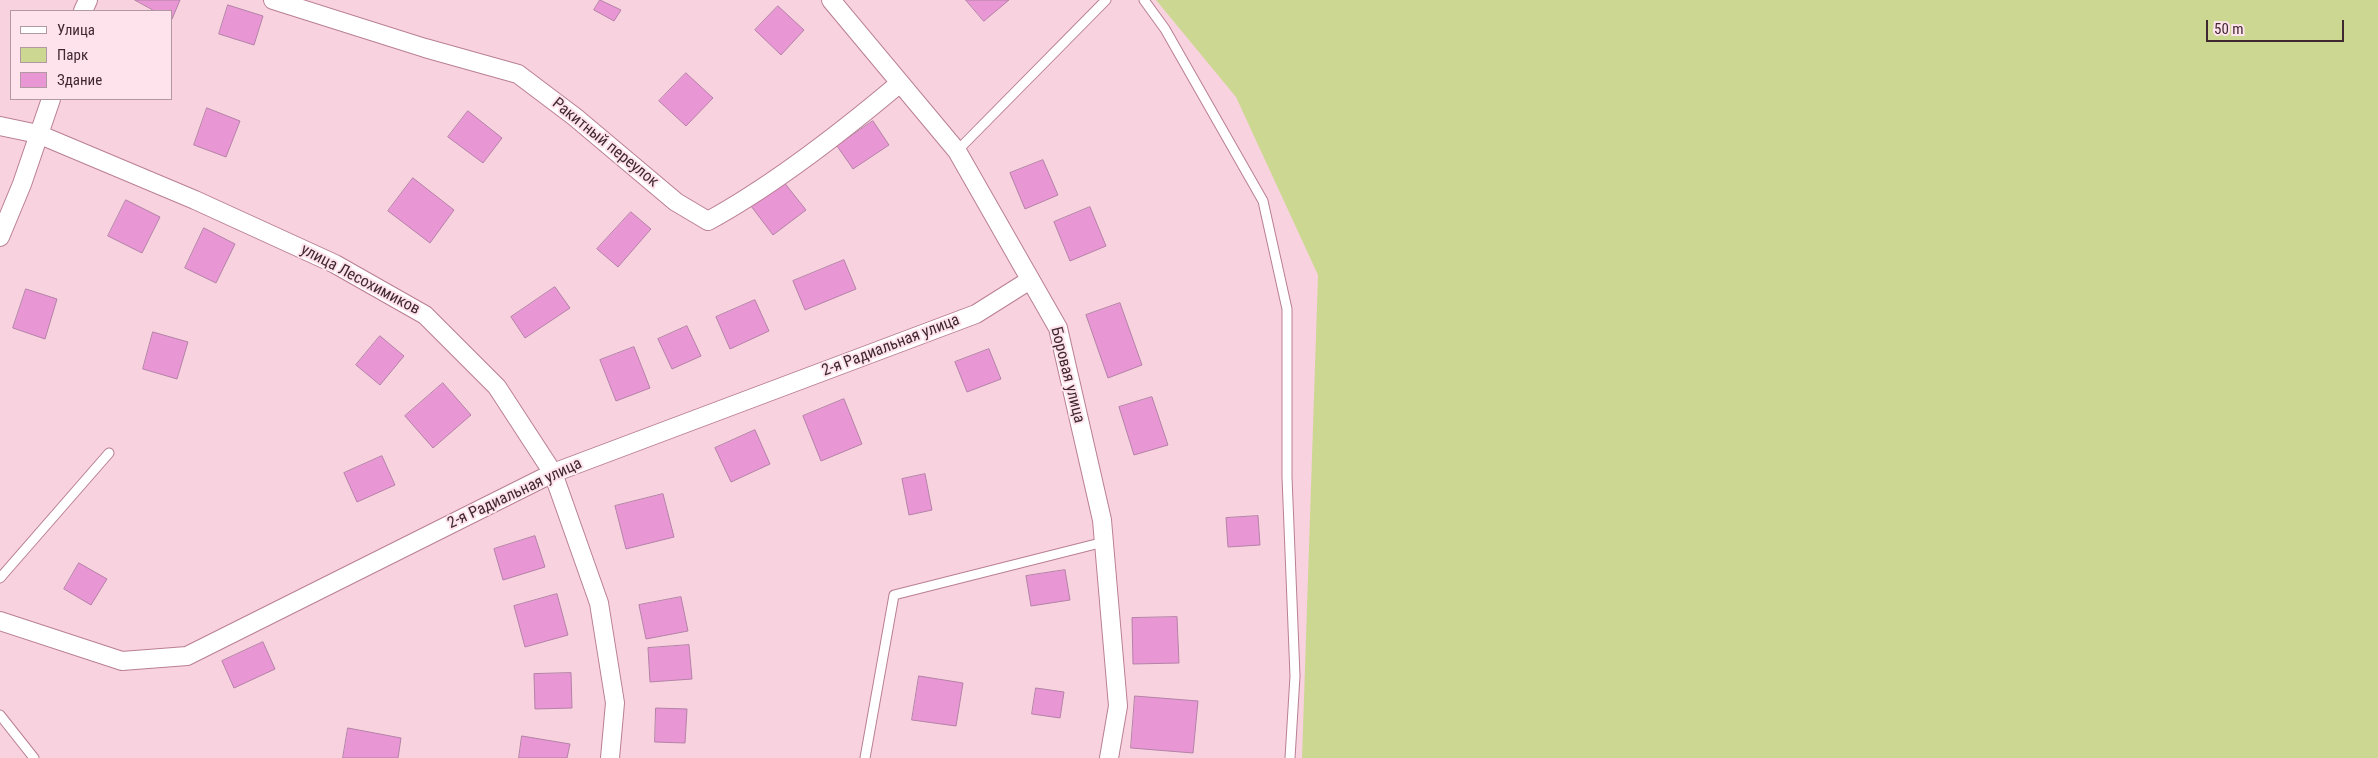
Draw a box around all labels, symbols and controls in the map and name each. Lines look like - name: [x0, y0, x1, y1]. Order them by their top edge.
- legend: [10, 10, 172, 100]
- scale bar: [2208, 10, 2346, 42]
- text: 50 m: [2214, 20, 2244, 38]
- text: Улица: [57, 21, 95, 39]
- text: Парк: [57, 46, 88, 64]
- text: Здание: [57, 71, 102, 89]
- street label: Ракитный переулок: [548, 94, 662, 192]
- street label: улица Лесохимиков: [297, 240, 423, 320]
- street label: 2-я Радиальная улица: [819, 311, 963, 381]
- street label: Боровая улица: [1046, 325, 1088, 425]
- street label: 2-я Радиальная улица: [445, 454, 585, 534]

